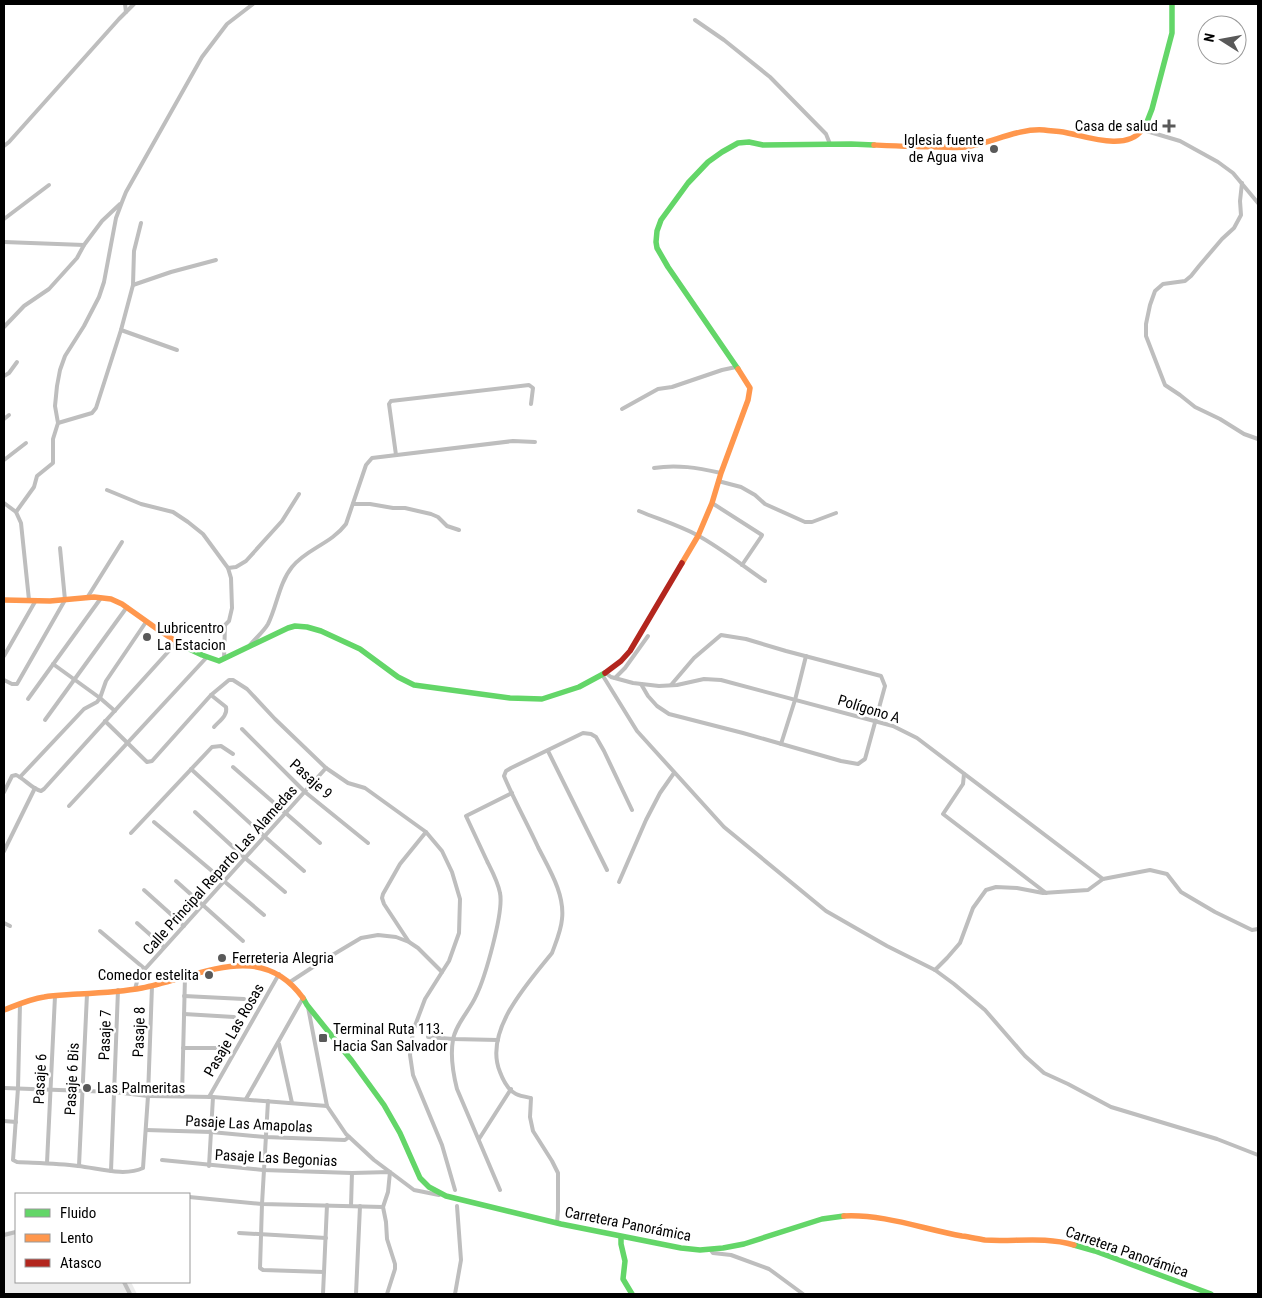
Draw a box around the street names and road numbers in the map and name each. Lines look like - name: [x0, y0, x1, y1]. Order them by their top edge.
- street label: Polígono A: [836, 691, 903, 727]
- street label: Pasaje 9: [286, 755, 336, 803]
- street label: Calle Principal Reparto Las Alamedas: [139, 781, 301, 958]
- street label: Pasaje Las Rosas: [200, 980, 268, 1080]
- street label: Pasaje 8: [129, 1006, 149, 1058]
- street label: Pasaje 7: [95, 1009, 115, 1061]
- street label: Pasaje 6 Bis: [61, 1042, 83, 1116]
- street label: Pasaje 6: [30, 1053, 50, 1105]
- street label: Pasaje Las Amapolas: [185, 1112, 313, 1136]
- street label: Pasaje Las Begonias: [214, 1146, 338, 1170]
- street label: Carretera Panorámica: [563, 1203, 693, 1245]
- street label: Carretera Panorámica: [1063, 1223, 1191, 1281]

